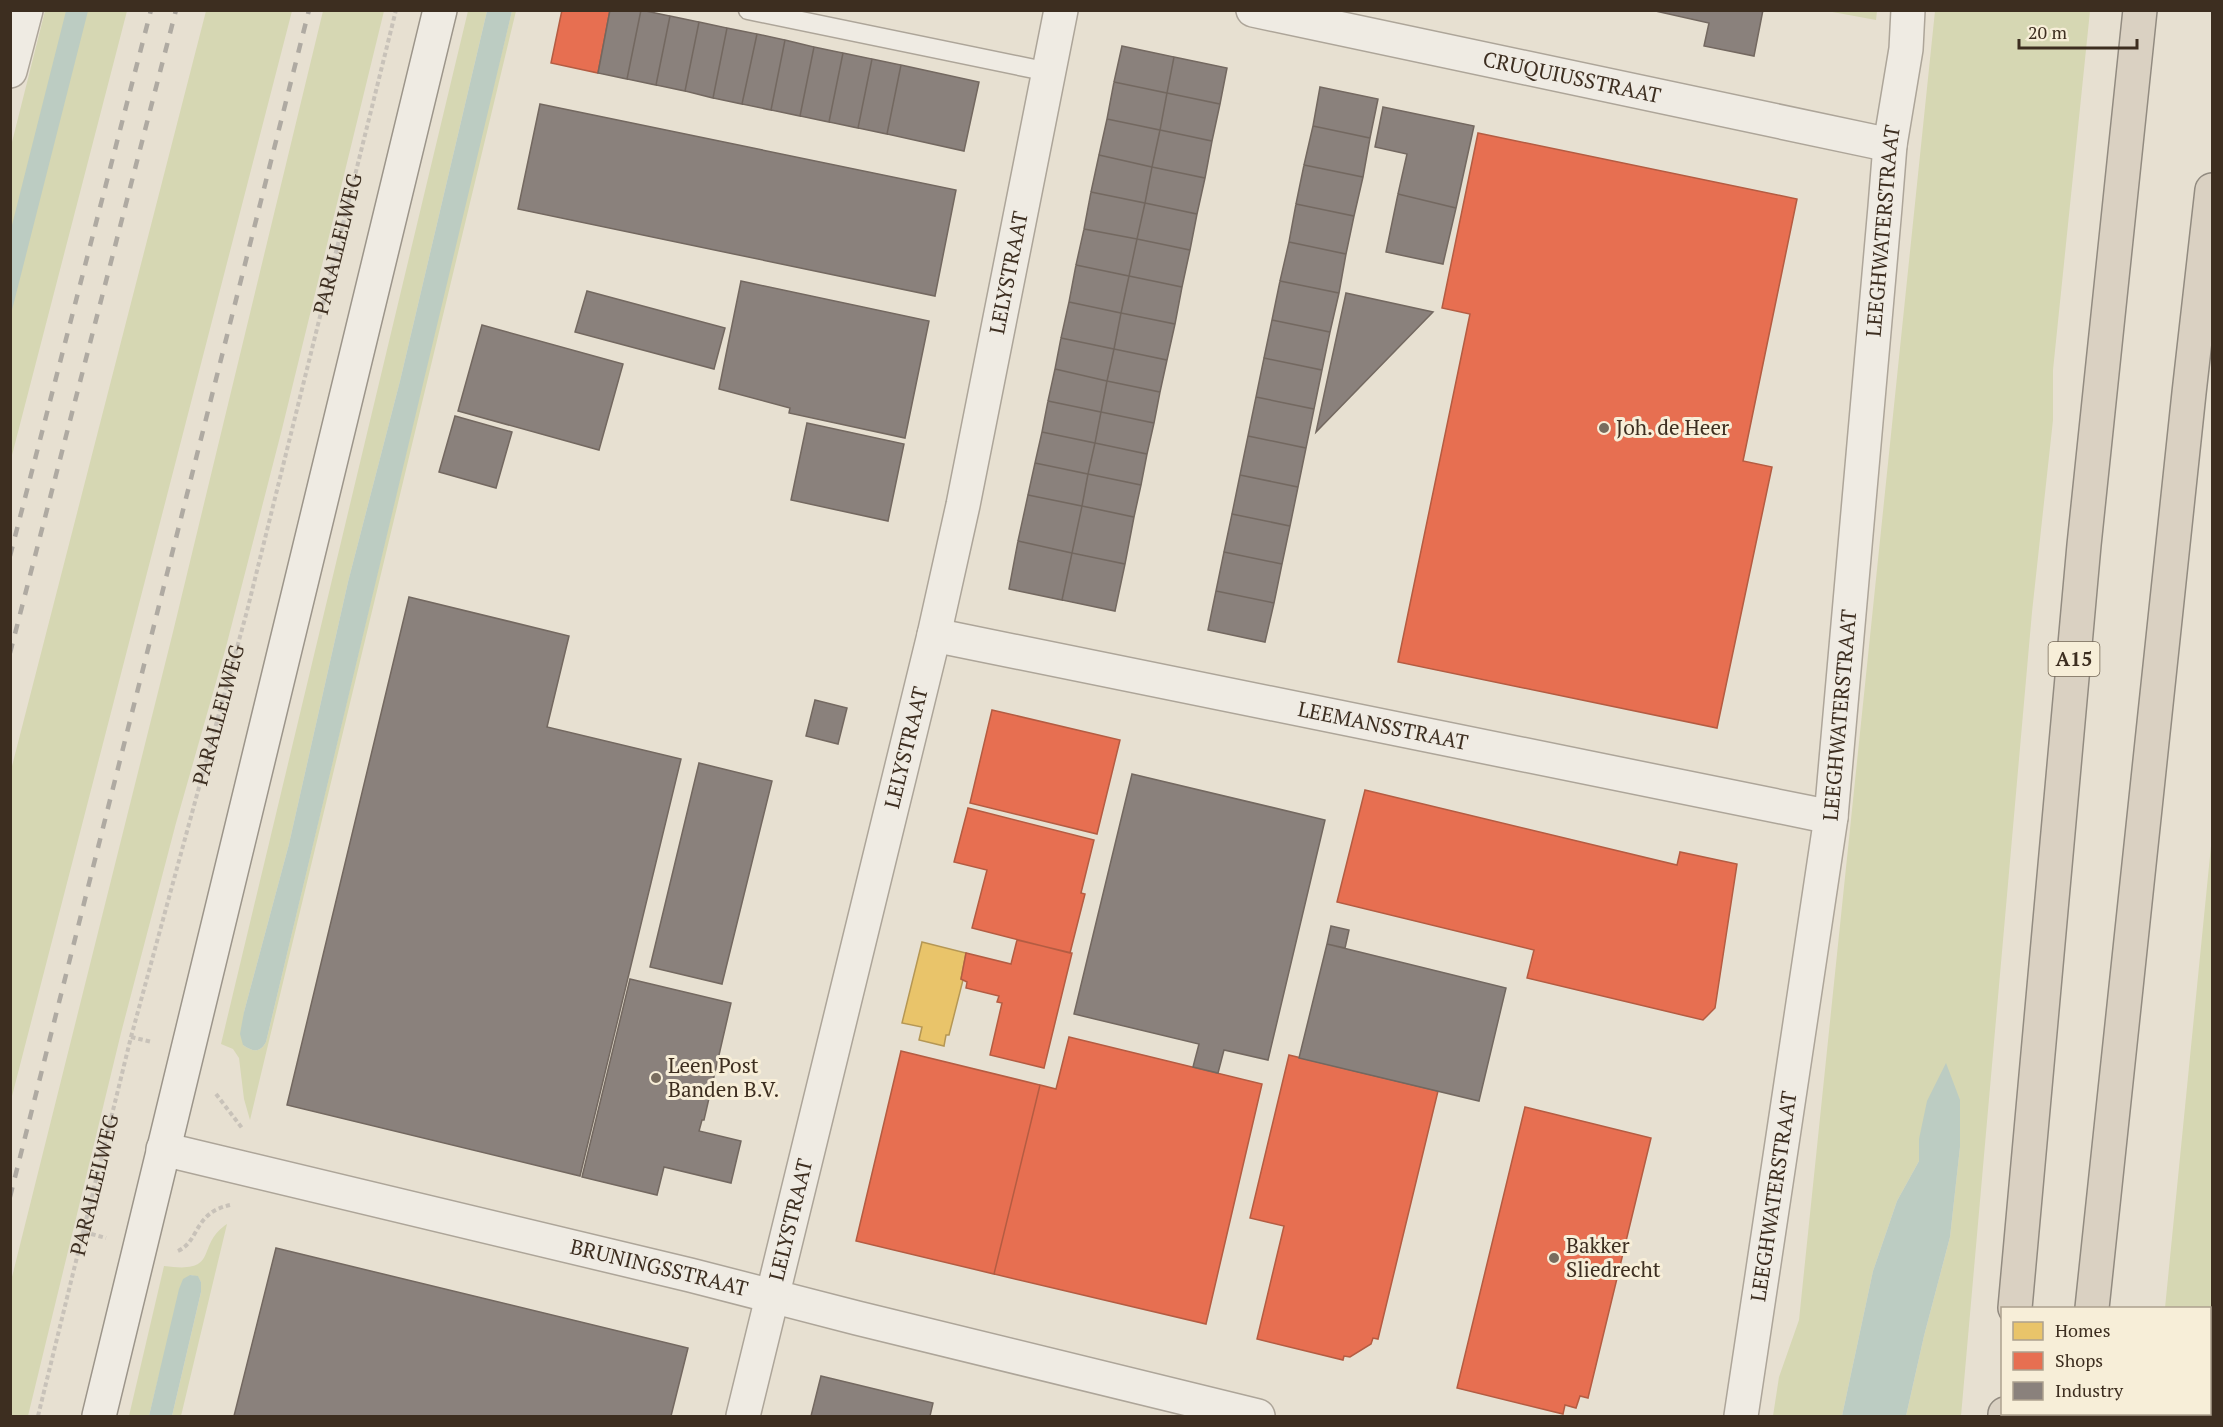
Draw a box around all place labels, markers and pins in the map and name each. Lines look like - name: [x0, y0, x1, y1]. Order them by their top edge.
- place label: Joh. de Heer: [1616, 413, 1729, 441]
- marker: Joh. de Heer: [1597, 421, 1611, 435]
- place label: Leen Post Banden B.V.: [668, 1051, 779, 1103]
- marker: Leen Post Banden B.V.: [649, 1071, 663, 1085]
- place label: Bakker Sliedrecht: [1566, 1231, 1661, 1283]
- marker: Bakker Sliedrecht: [1547, 1251, 1561, 1265]

